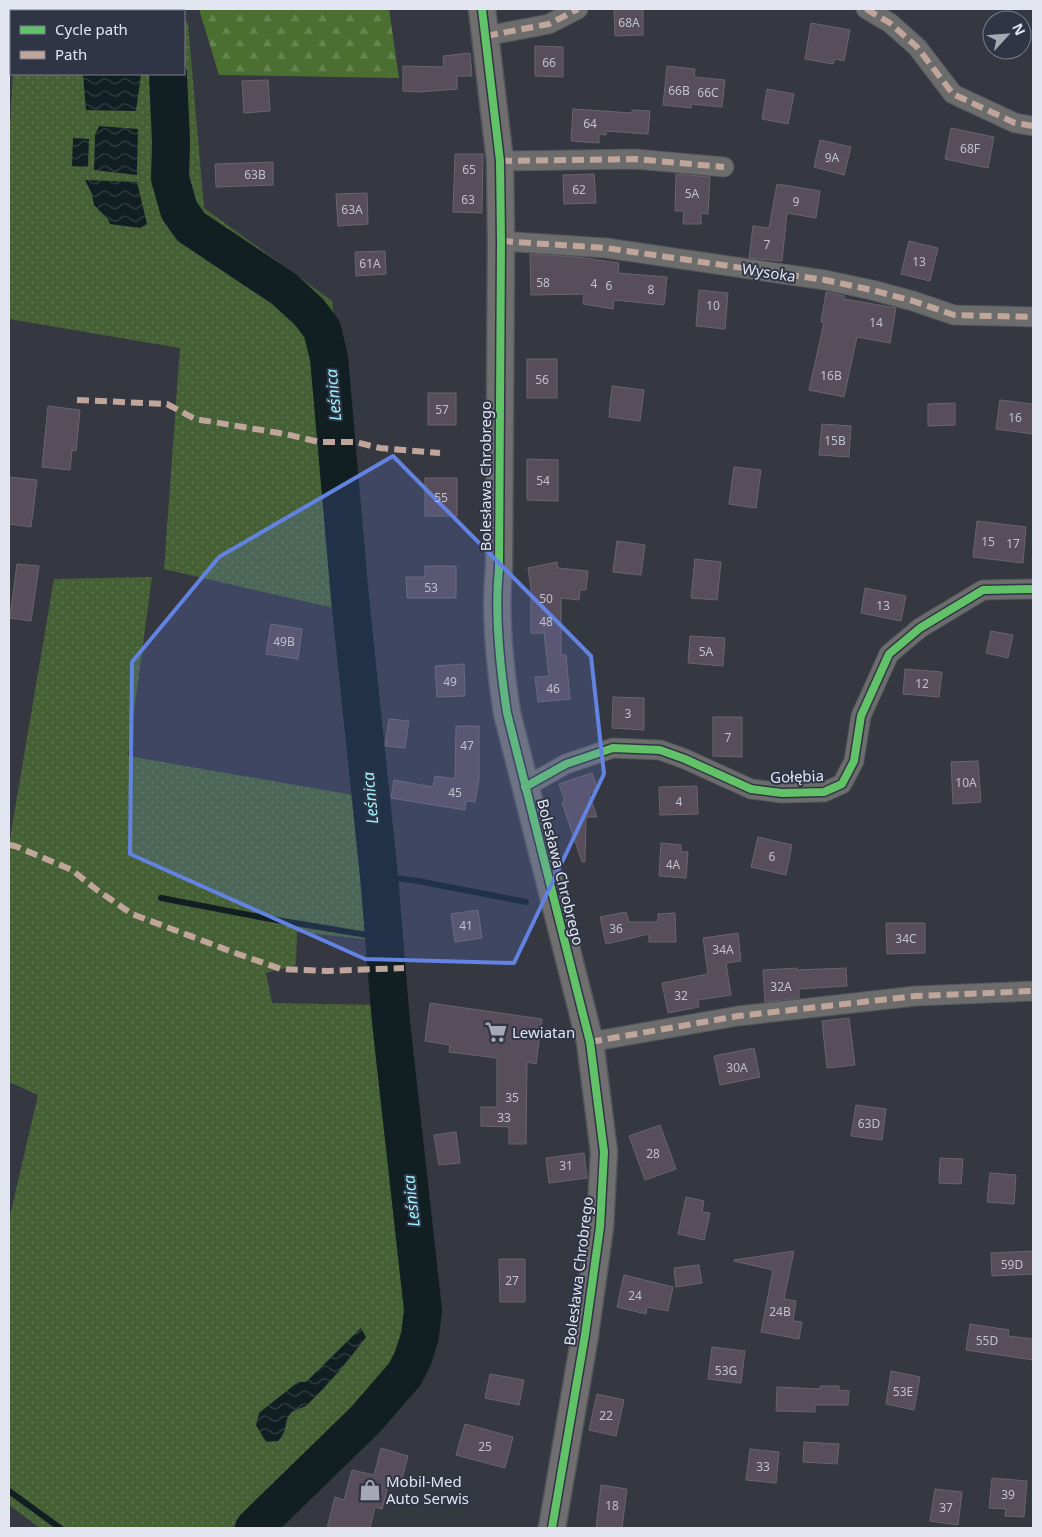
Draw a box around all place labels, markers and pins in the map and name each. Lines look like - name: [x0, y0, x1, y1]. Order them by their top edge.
- supermarket icon: Lewiatan: [483, 1019, 509, 1045]
- place label: Lewiatan: [512, 1022, 575, 1042]
- place label: Mobil-Med Auto Serwis: [386, 1471, 469, 1508]
- shop icon: Mobil-Med Auto Serwis: [357, 1477, 383, 1503]

